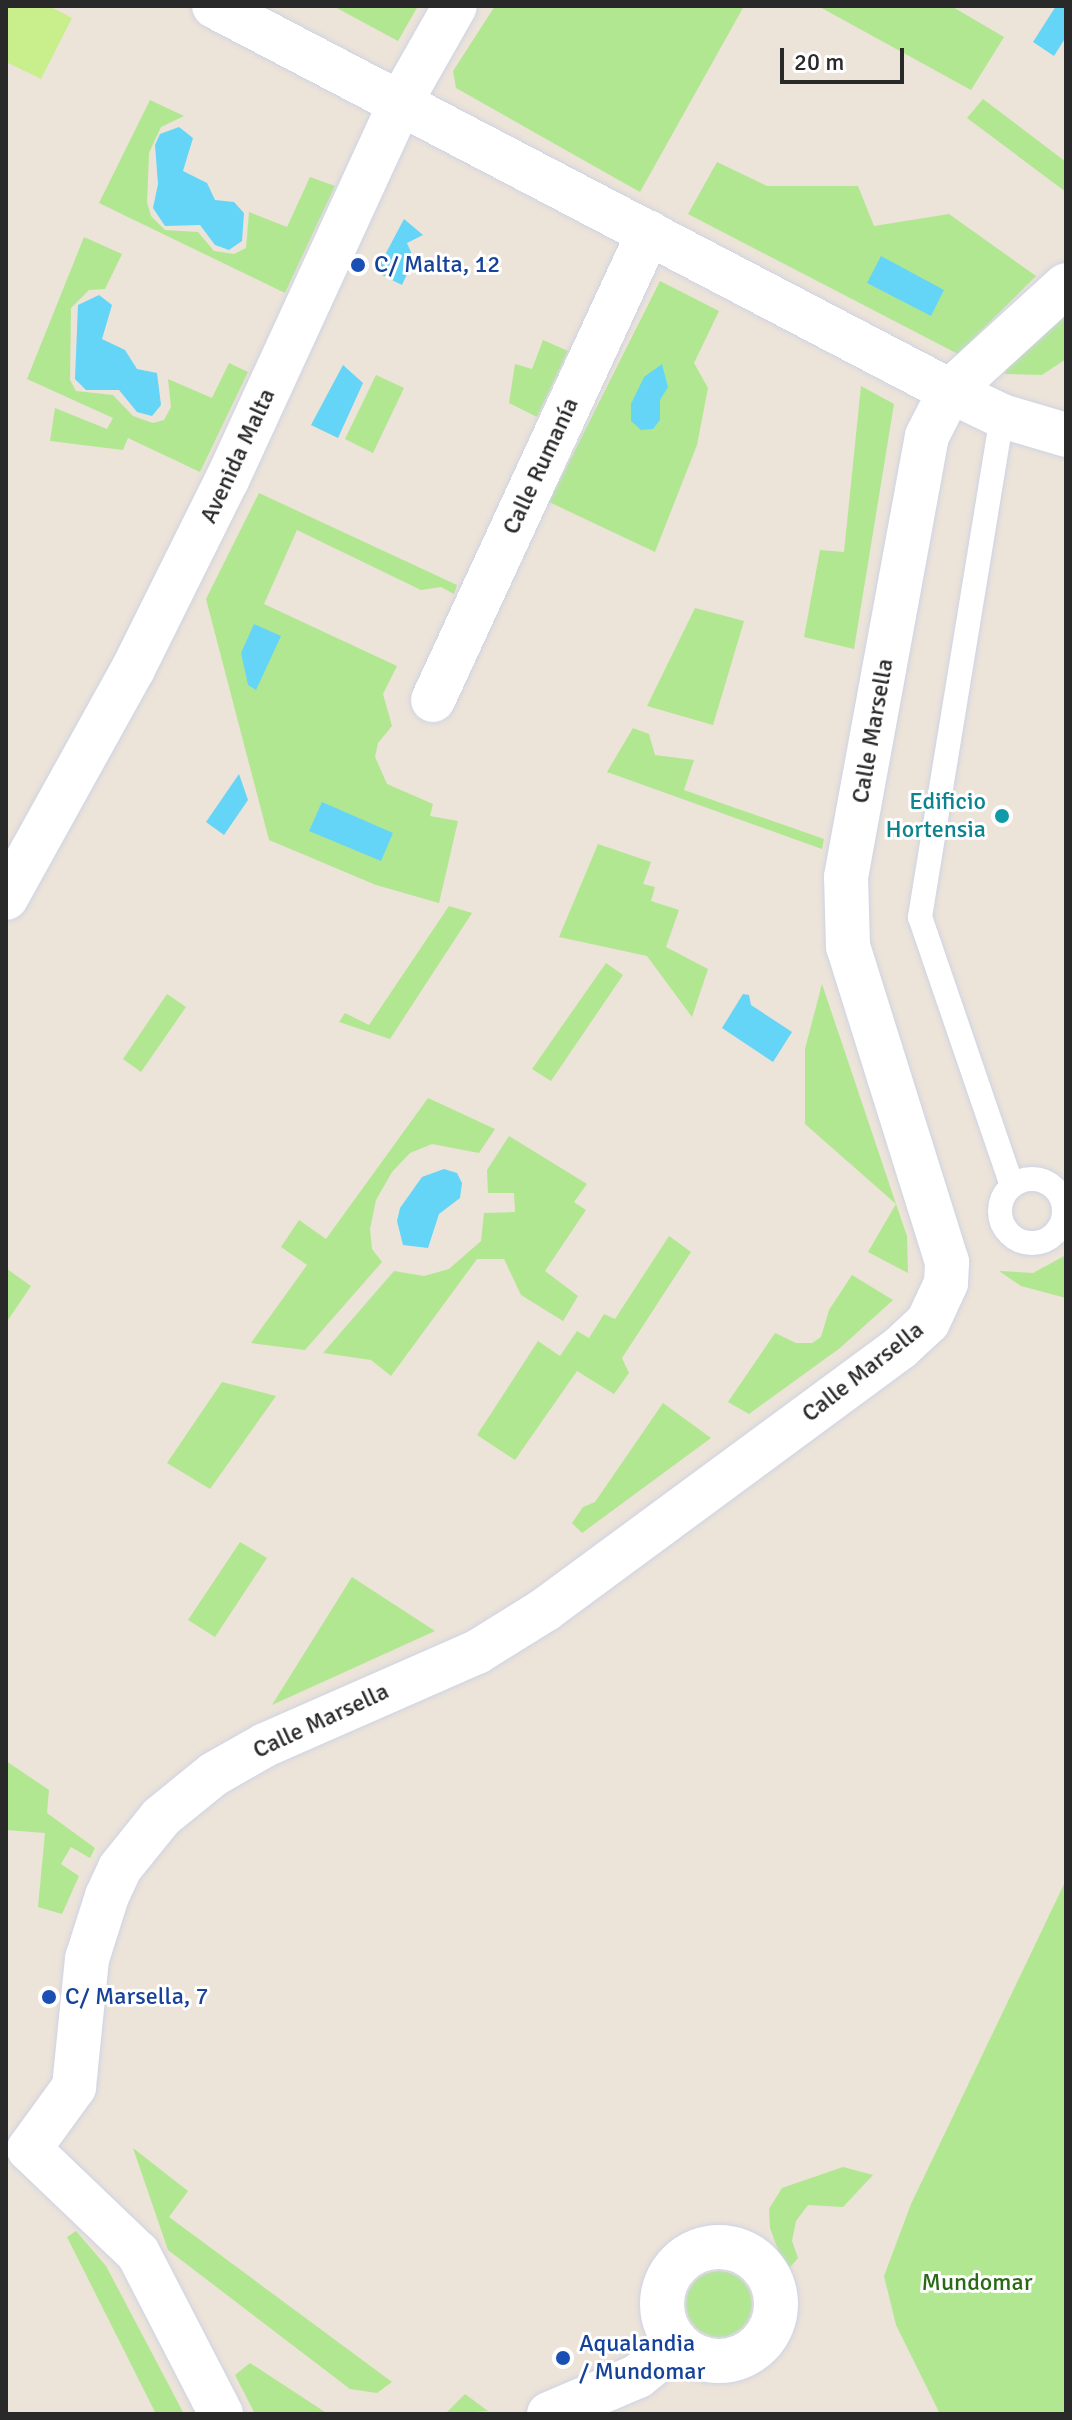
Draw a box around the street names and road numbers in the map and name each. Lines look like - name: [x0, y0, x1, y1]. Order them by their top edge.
- street label: Avenida Malta: [194, 384, 282, 528]
- street label: Calle Rumanía: [497, 393, 585, 539]
- street label: Calle Marsella: [846, 656, 900, 806]
- street label: Calle Marsella: [796, 1316, 930, 1428]
- street label: Calle Marsella: [249, 1677, 393, 1765]

